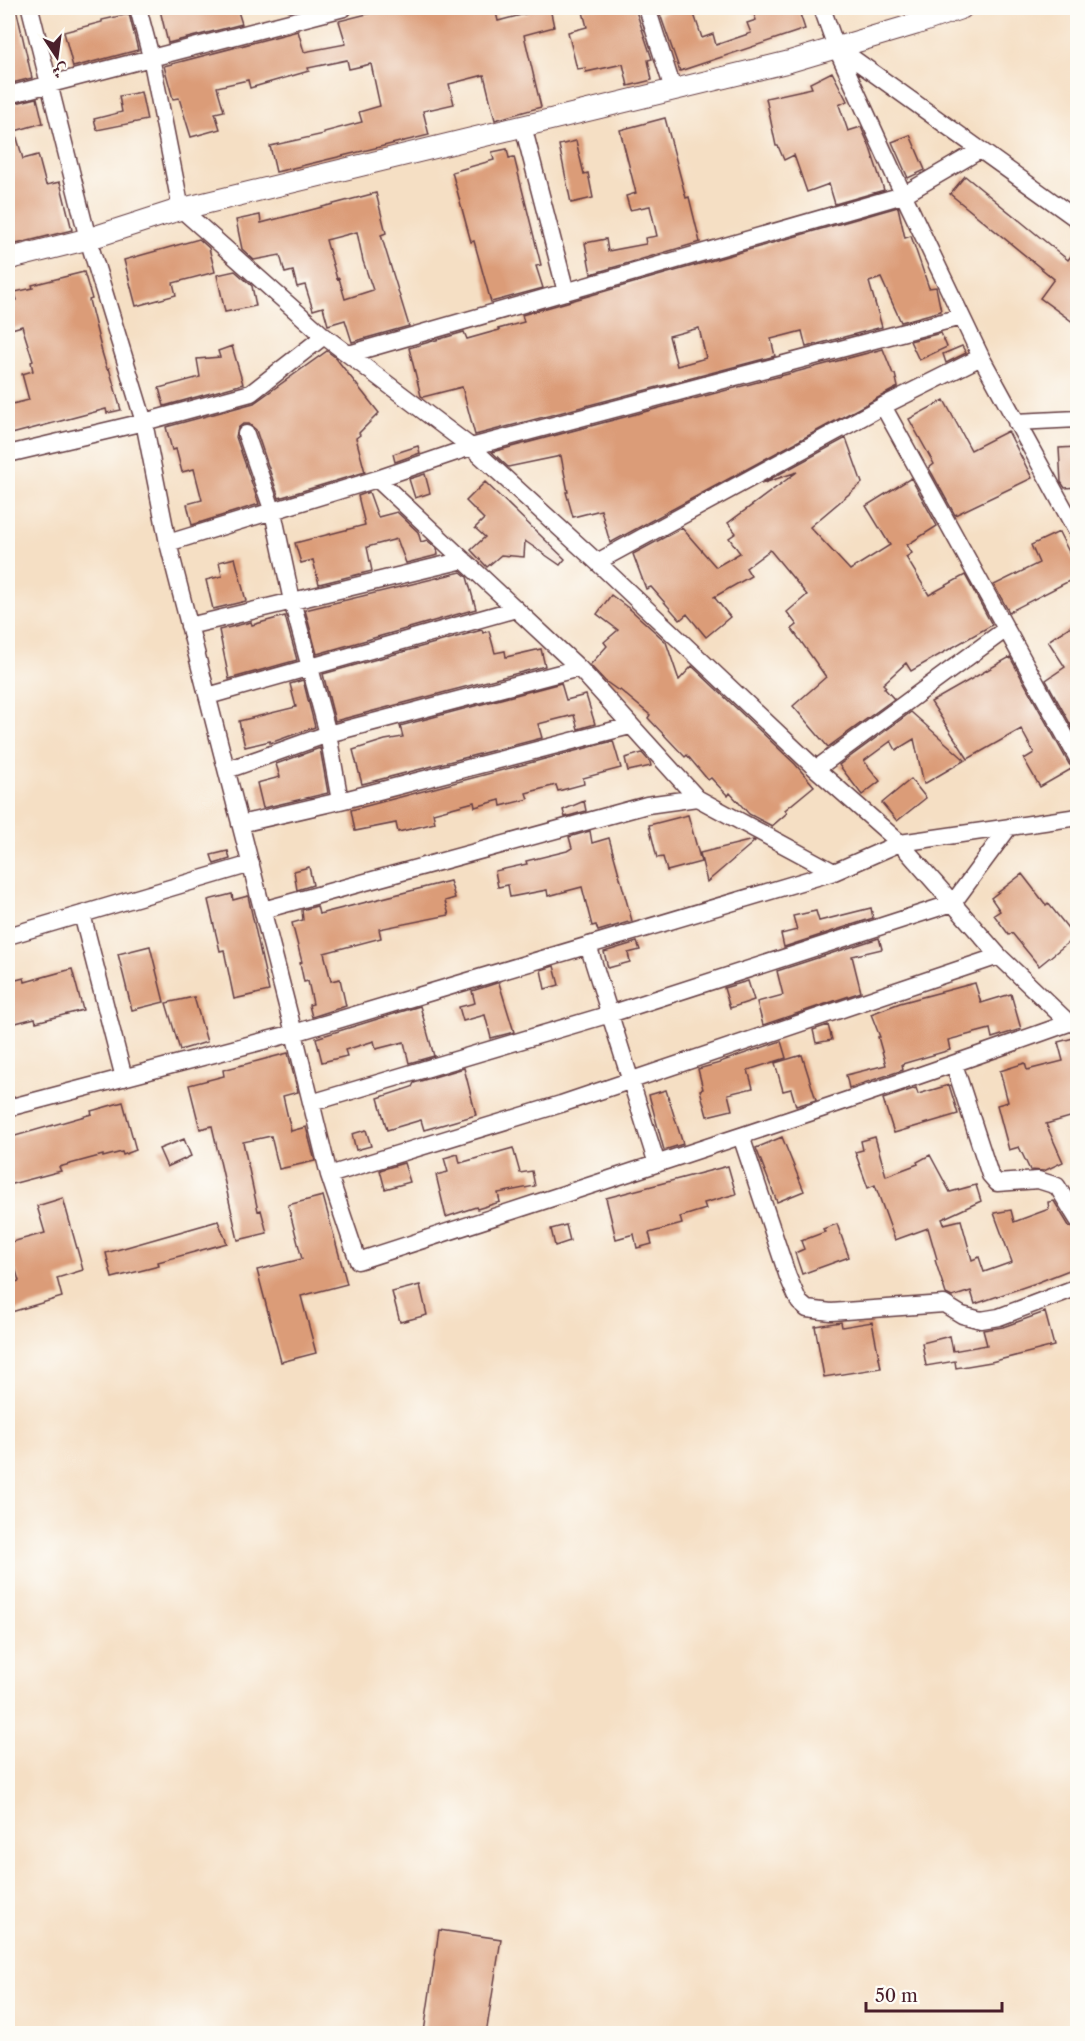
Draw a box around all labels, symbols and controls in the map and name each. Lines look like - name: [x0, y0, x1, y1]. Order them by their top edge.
- north arrow: [27, 27, 87, 87]
- text: ش: [50, 60, 70, 83]
- scale bar: [866, 1975, 1002, 2013]
- text: 50 m: [875, 1985, 918, 2007]

